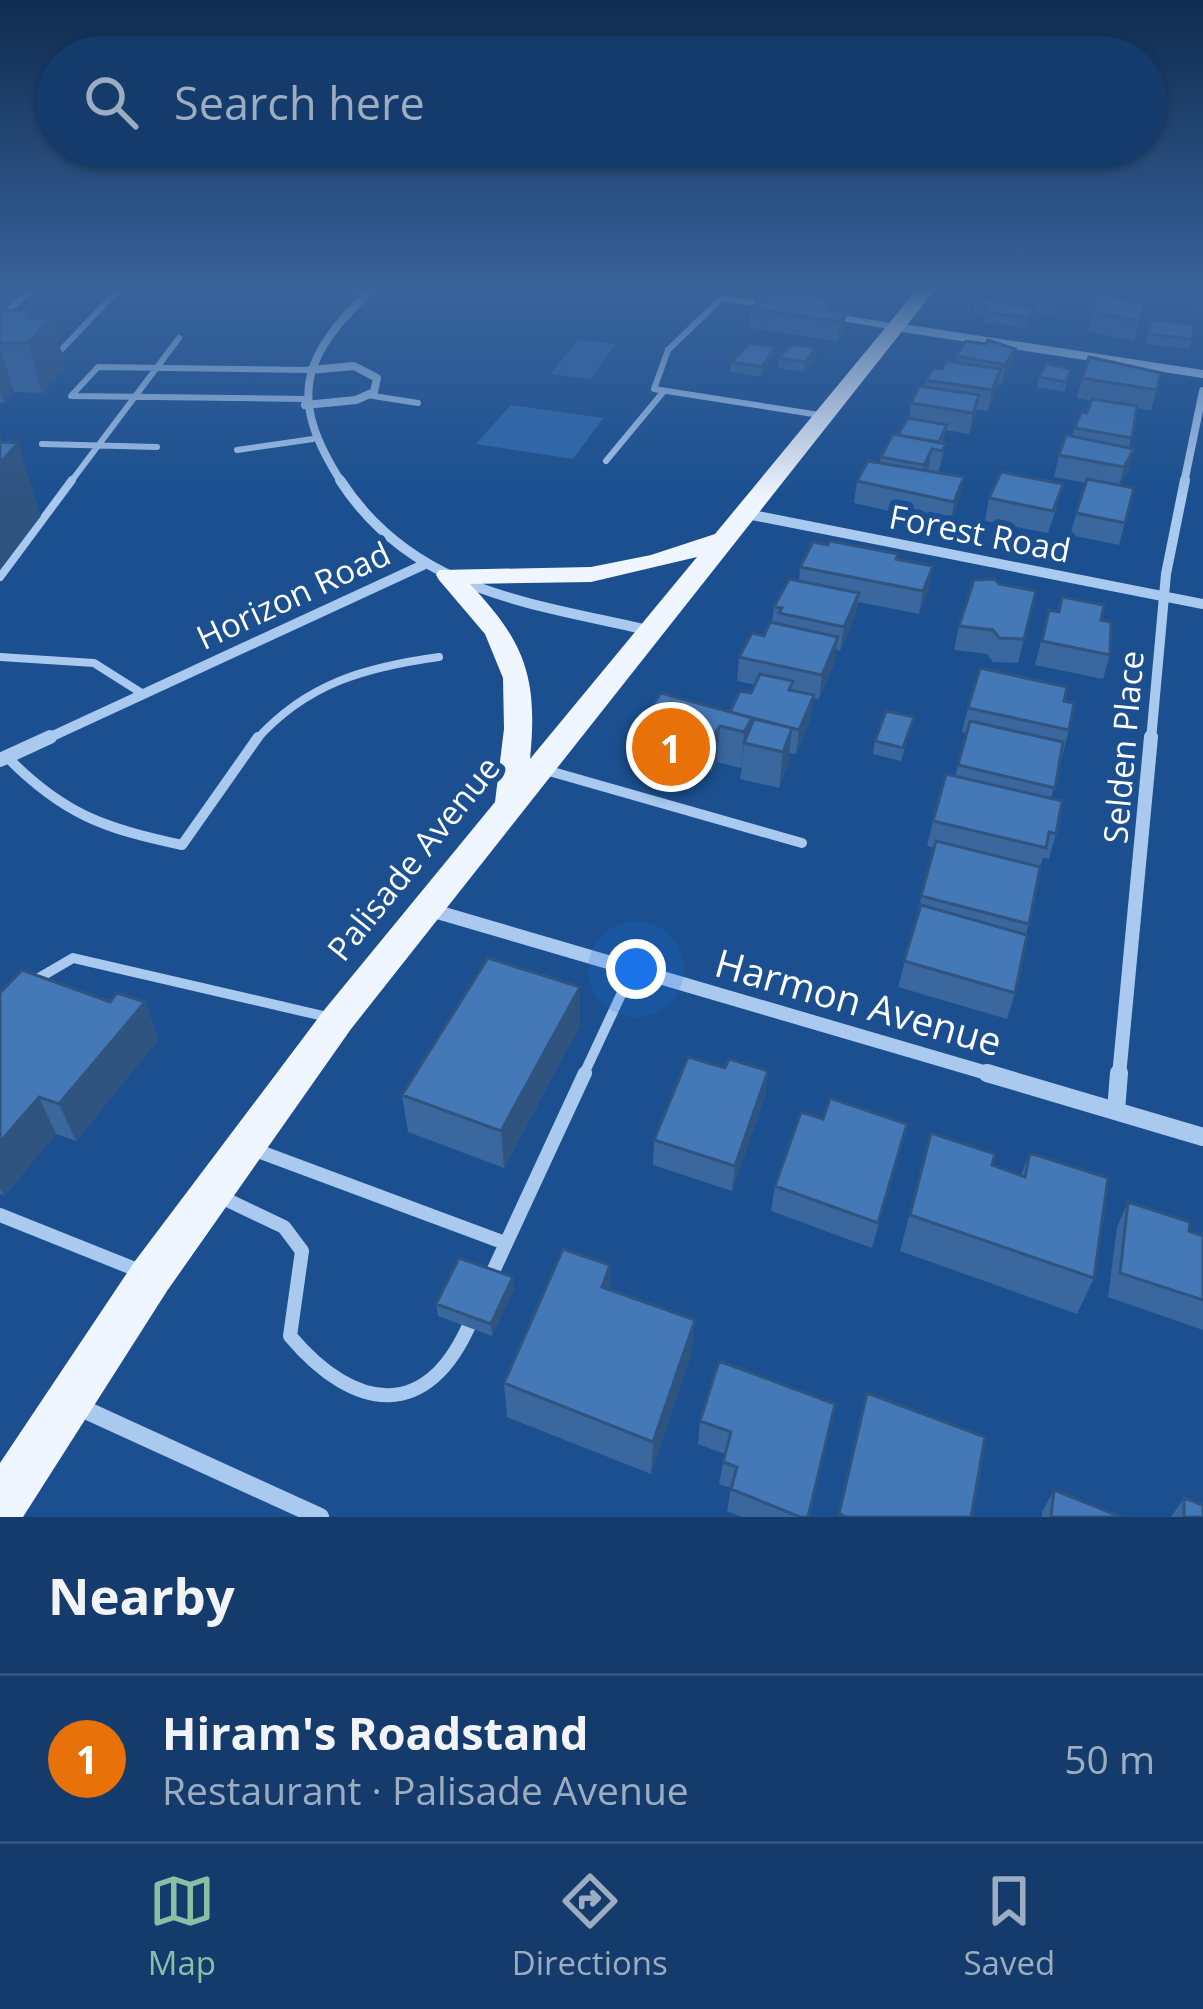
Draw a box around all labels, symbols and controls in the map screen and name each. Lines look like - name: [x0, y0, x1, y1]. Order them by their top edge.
- search box: [36, 36, 1167, 168]
- icon: search: [78, 69, 144, 135]
- text: Search here: [174, 72, 425, 133]
- street label: Forest Road: [886, 493, 1074, 573]
- street label: Horizon Road: [189, 530, 397, 660]
- street label: Selden Place: [1092, 649, 1154, 845]
- pin: 1: [632, 702, 710, 792]
- street label: Palisade Avenue: [317, 746, 509, 970]
- street label: Harmon Avenue: [710, 935, 1008, 1067]
- your location: [606, 939, 666, 999]
- text: Nearby: [48, 1560, 235, 1630]
- text: Hiram's Roadstand: [162, 1702, 588, 1763]
- text: 1: [76, 1732, 98, 1785]
- text: 50 m: [1064, 1732, 1155, 1785]
- text: Restaurant · Palisade Avenue: [162, 1763, 689, 1816]
- tab: Map: [148, 1868, 216, 1985]
- tab: Directions: [512, 1868, 668, 1985]
- tab: Saved: [963, 1868, 1055, 1985]

